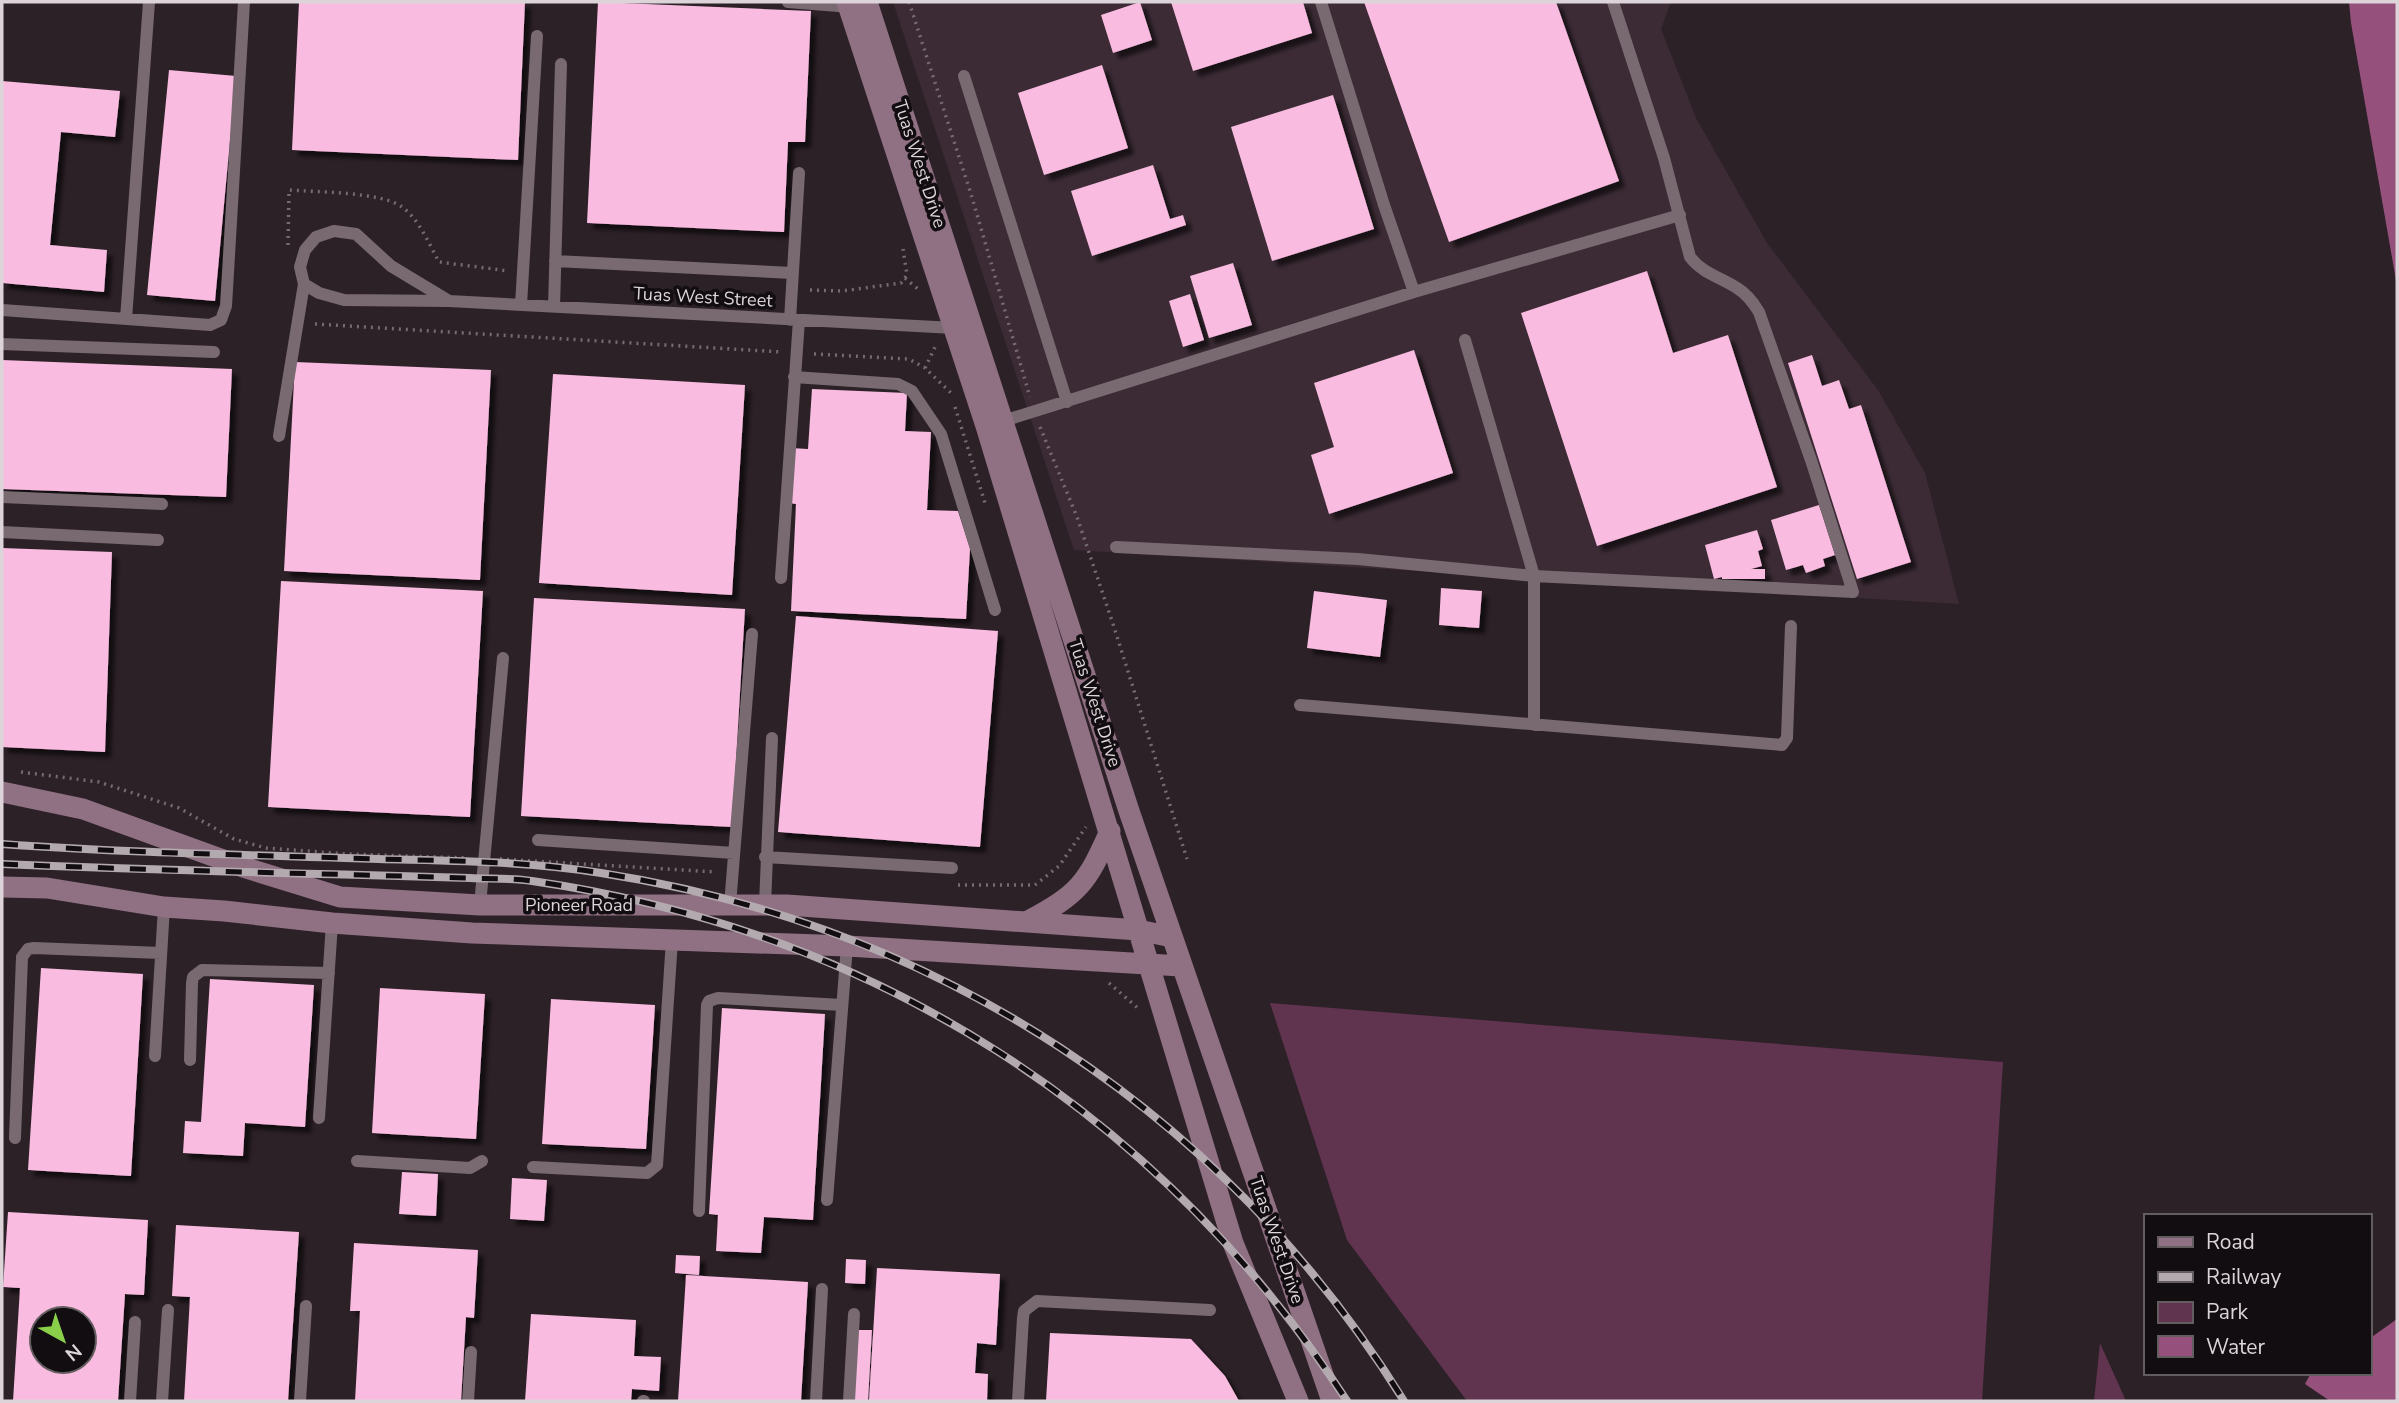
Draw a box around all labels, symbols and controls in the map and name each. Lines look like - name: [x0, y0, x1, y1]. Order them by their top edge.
- street label: Tuas West Drive: [888, 97, 952, 231]
- street label: Tuas West Street: [633, 281, 774, 313]
- street label: Tuas West Drive: [1063, 636, 1127, 770]
- street label: Pioneer Road: [525, 893, 633, 917]
- street label: Tuas West Drive: [1244, 1173, 1310, 1307]
- legend: [2144, 1214, 2371, 1375]
- text: Road: [2206, 1228, 2255, 1256]
- text: Railway: [2206, 1263, 2281, 1291]
- text: Park: [2206, 1298, 2248, 1326]
- north arrow: [28, 1305, 98, 1375]
- text: Water: [2206, 1333, 2265, 1361]
- text: N: [59, 1338, 87, 1367]

